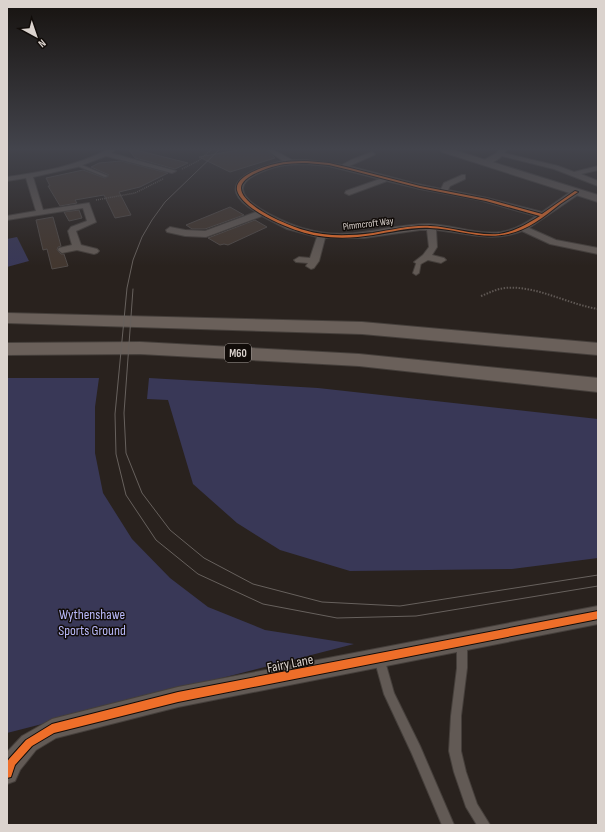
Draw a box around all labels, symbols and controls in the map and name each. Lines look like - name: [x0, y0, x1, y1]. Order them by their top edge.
- north arrow: [16, 16, 56, 56]
- text: N: [36, 36, 49, 50]
- street label: Pimmcroft Way: [342, 215, 394, 233]
- road number: M60: [225, 344, 251, 362]
- park label: Wythenshawe Sports Ground: [58, 606, 126, 639]
- street label: Fairy Lane: [265, 651, 315, 676]

